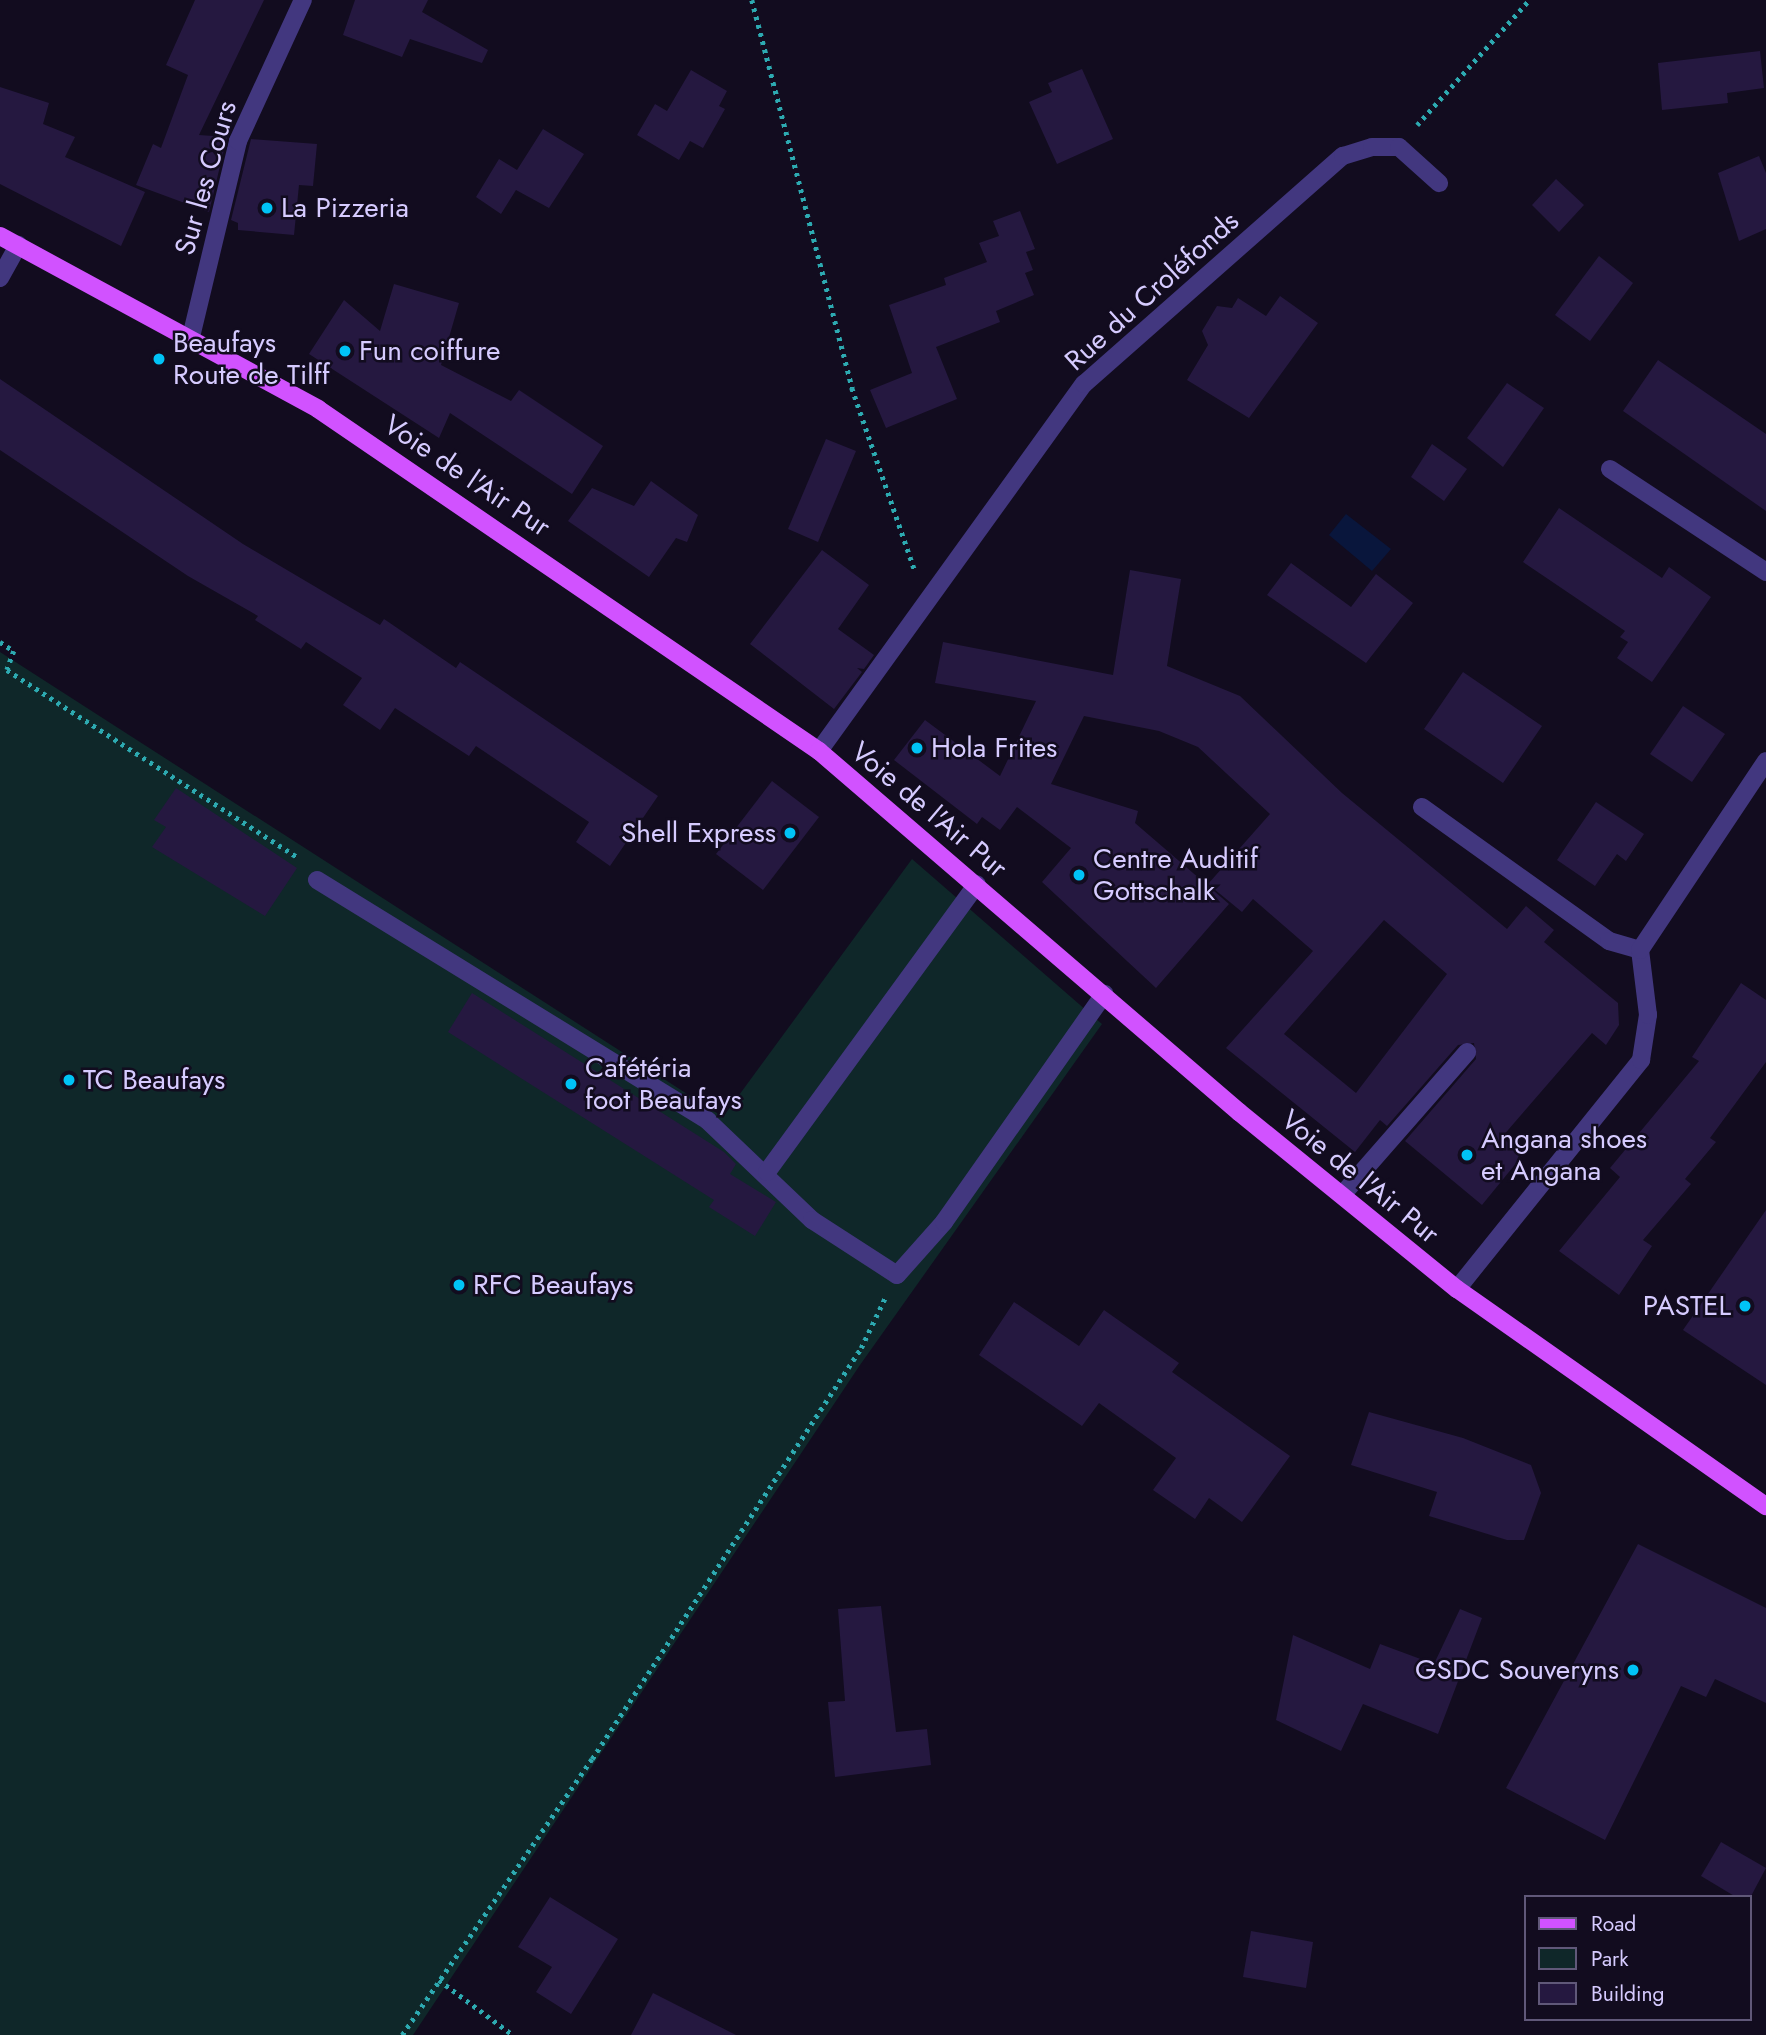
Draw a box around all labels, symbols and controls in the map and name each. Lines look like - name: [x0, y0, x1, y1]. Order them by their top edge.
- street label: Sur les Cours: [168, 97, 244, 259]
- place label: La Pizzeria: [281, 191, 409, 225]
- marker: La Pizzeria: [259, 200, 275, 216]
- street label: Rue du Croléfonds: [1058, 204, 1246, 378]
- place label: Beaufays Route de Tilff: [173, 326, 330, 392]
- place label: Fun coiffure: [359, 334, 501, 368]
- marker: Fun coiffure: [337, 343, 353, 359]
- marker: Beaufays Route de Tilff: [151, 351, 167, 367]
- street label: Voie de l'Air Pur: [377, 408, 557, 544]
- place label: Hola Frites: [931, 731, 1057, 765]
- street label: Voie de l'Air Pur: [844, 735, 1014, 885]
- marker: Hola Frites: [909, 740, 925, 756]
- place label: Shell Express: [621, 816, 776, 850]
- marker: Shell Express: [782, 825, 798, 841]
- place label: Centre Auditif Gottschalk: [1093, 842, 1258, 908]
- marker: Centre Auditif Gottschalk: [1071, 867, 1087, 883]
- place label: Cafétéria foot Beaufays: [585, 1051, 742, 1117]
- place label: TC Beaufays: [83, 1063, 225, 1097]
- marker: TC Beaufays: [61, 1072, 77, 1088]
- marker: Cafétéria foot Beaufays: [563, 1076, 579, 1092]
- street label: Voie de l'Air Pur: [1274, 1103, 1446, 1251]
- place label: Angana shoes et Angana: [1481, 1122, 1647, 1188]
- marker: Angana shoes et Angana: [1459, 1147, 1475, 1163]
- place label: RFC Beaufays: [473, 1268, 633, 1302]
- marker: RFC Beaufays: [451, 1277, 467, 1293]
- place label: PASTEL: [1643, 1289, 1731, 1323]
- marker: PASTEL: [1737, 1298, 1753, 1314]
- place label: GSDC Souveryns: [1415, 1653, 1619, 1687]
- marker: GSDC Souveryns: [1625, 1662, 1641, 1678]
- legend: [1524, 1895, 1752, 2021]
- text: Road: [1591, 1909, 1636, 1939]
- text: Park: [1591, 1944, 1628, 1974]
- text: Building: [1591, 1979, 1664, 2009]

